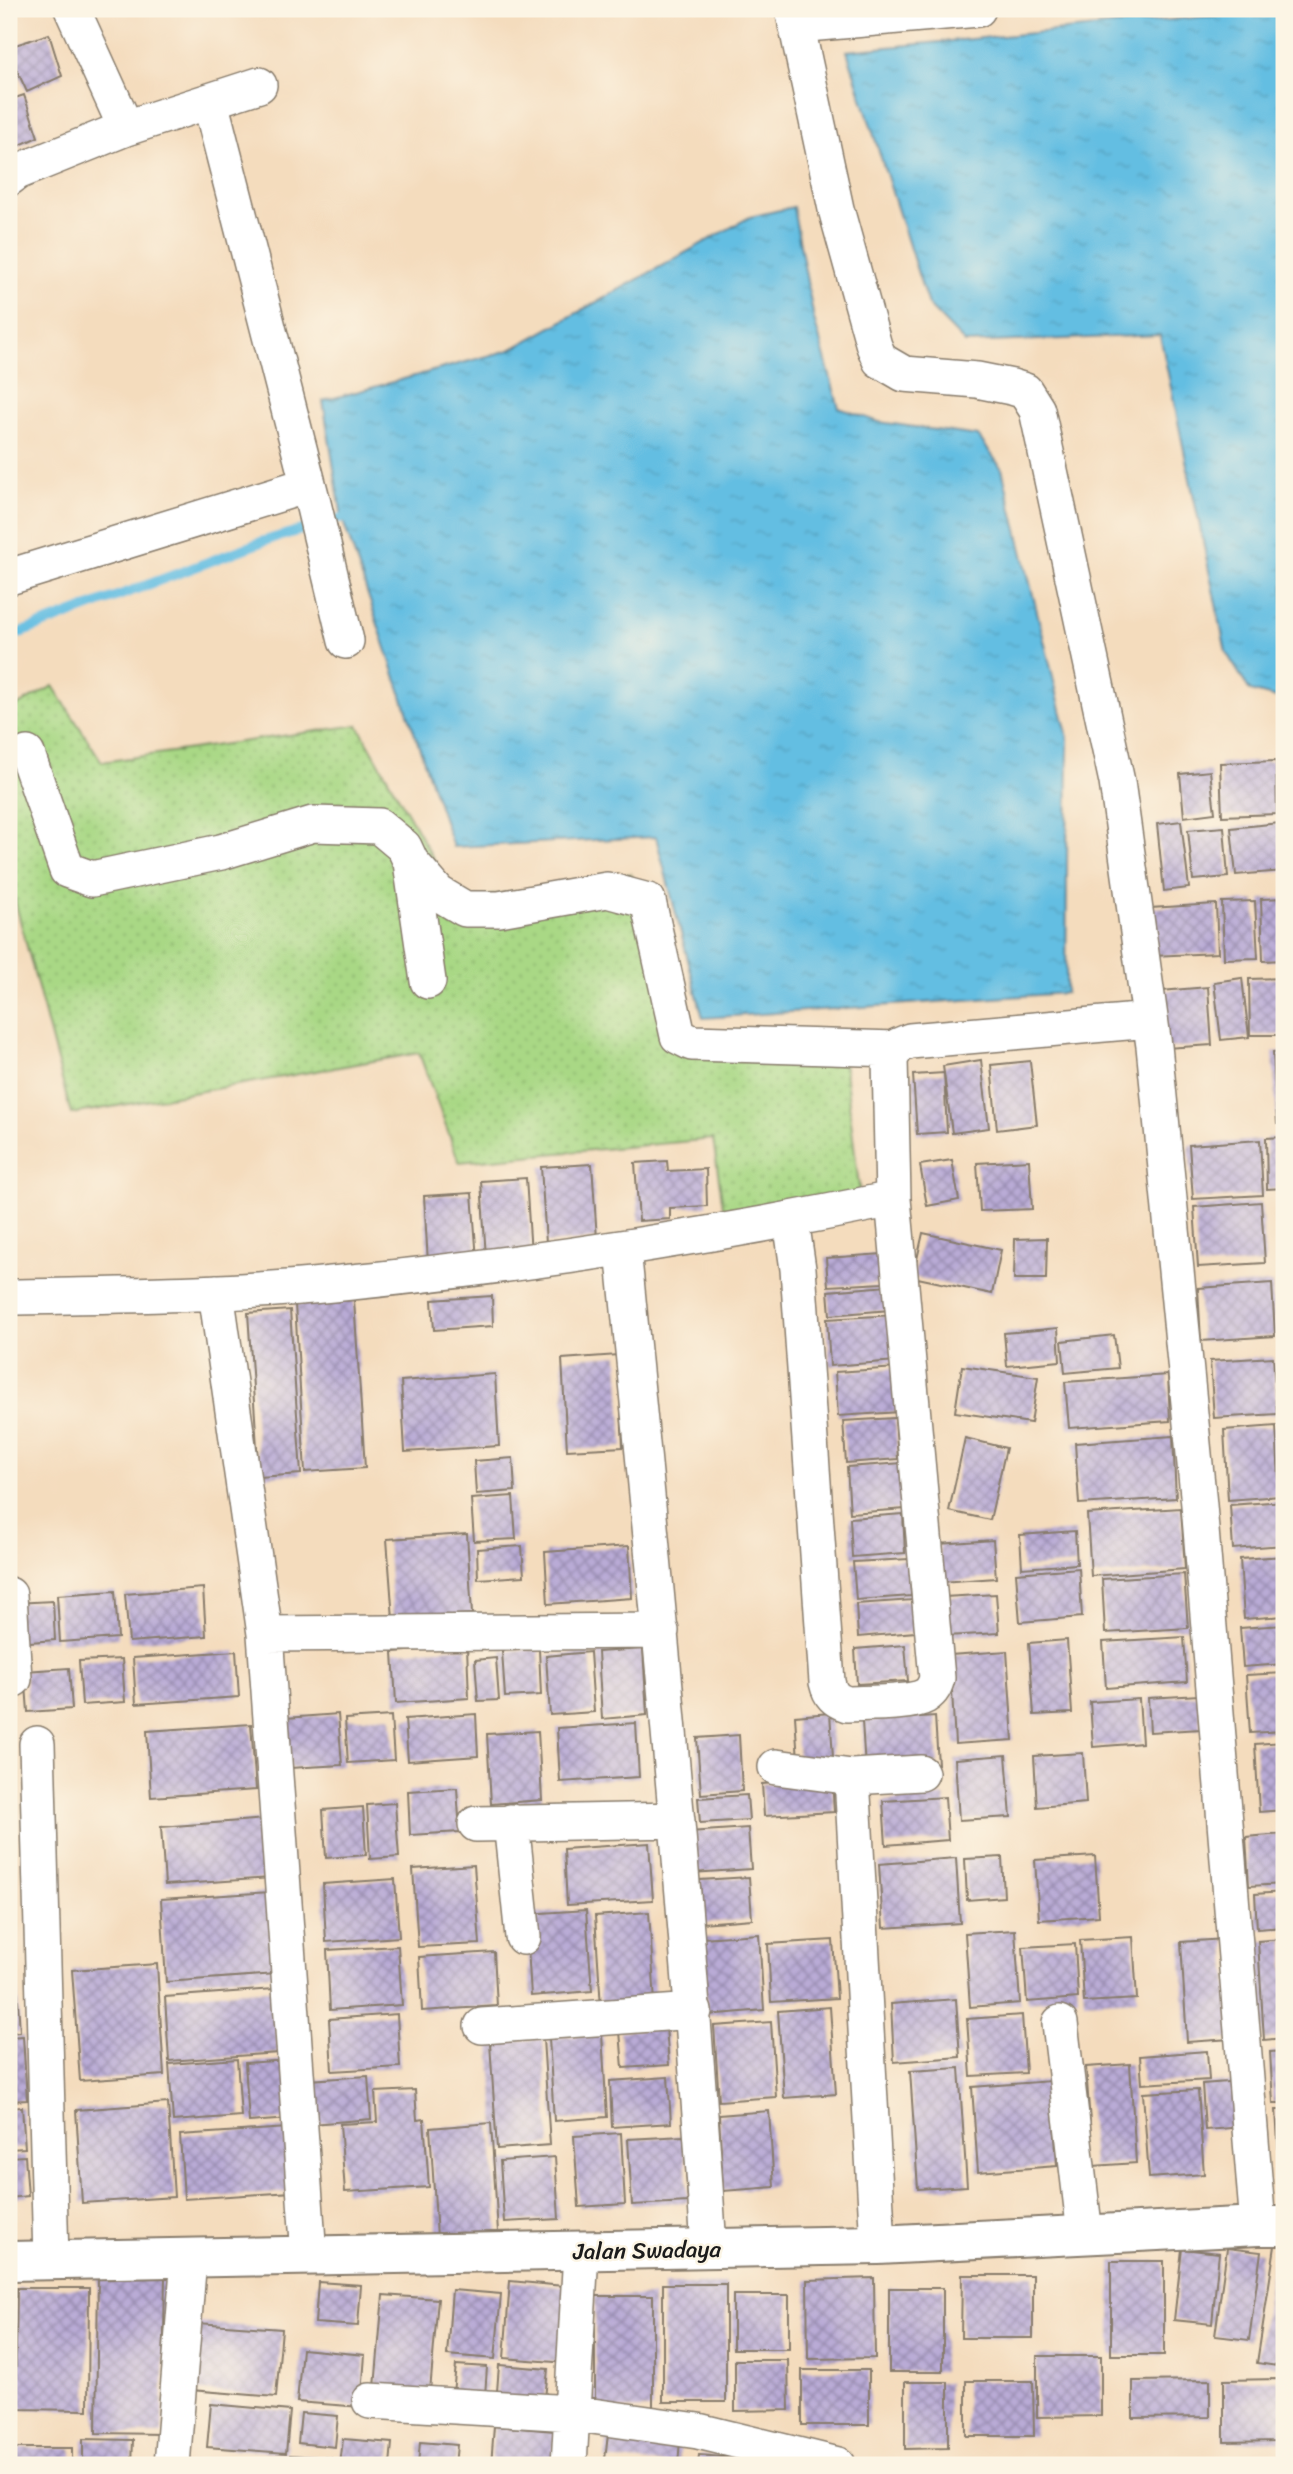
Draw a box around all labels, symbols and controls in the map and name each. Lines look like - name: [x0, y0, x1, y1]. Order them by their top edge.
- street label: Jalan Swadaya: [572, 2229, 722, 2272]

